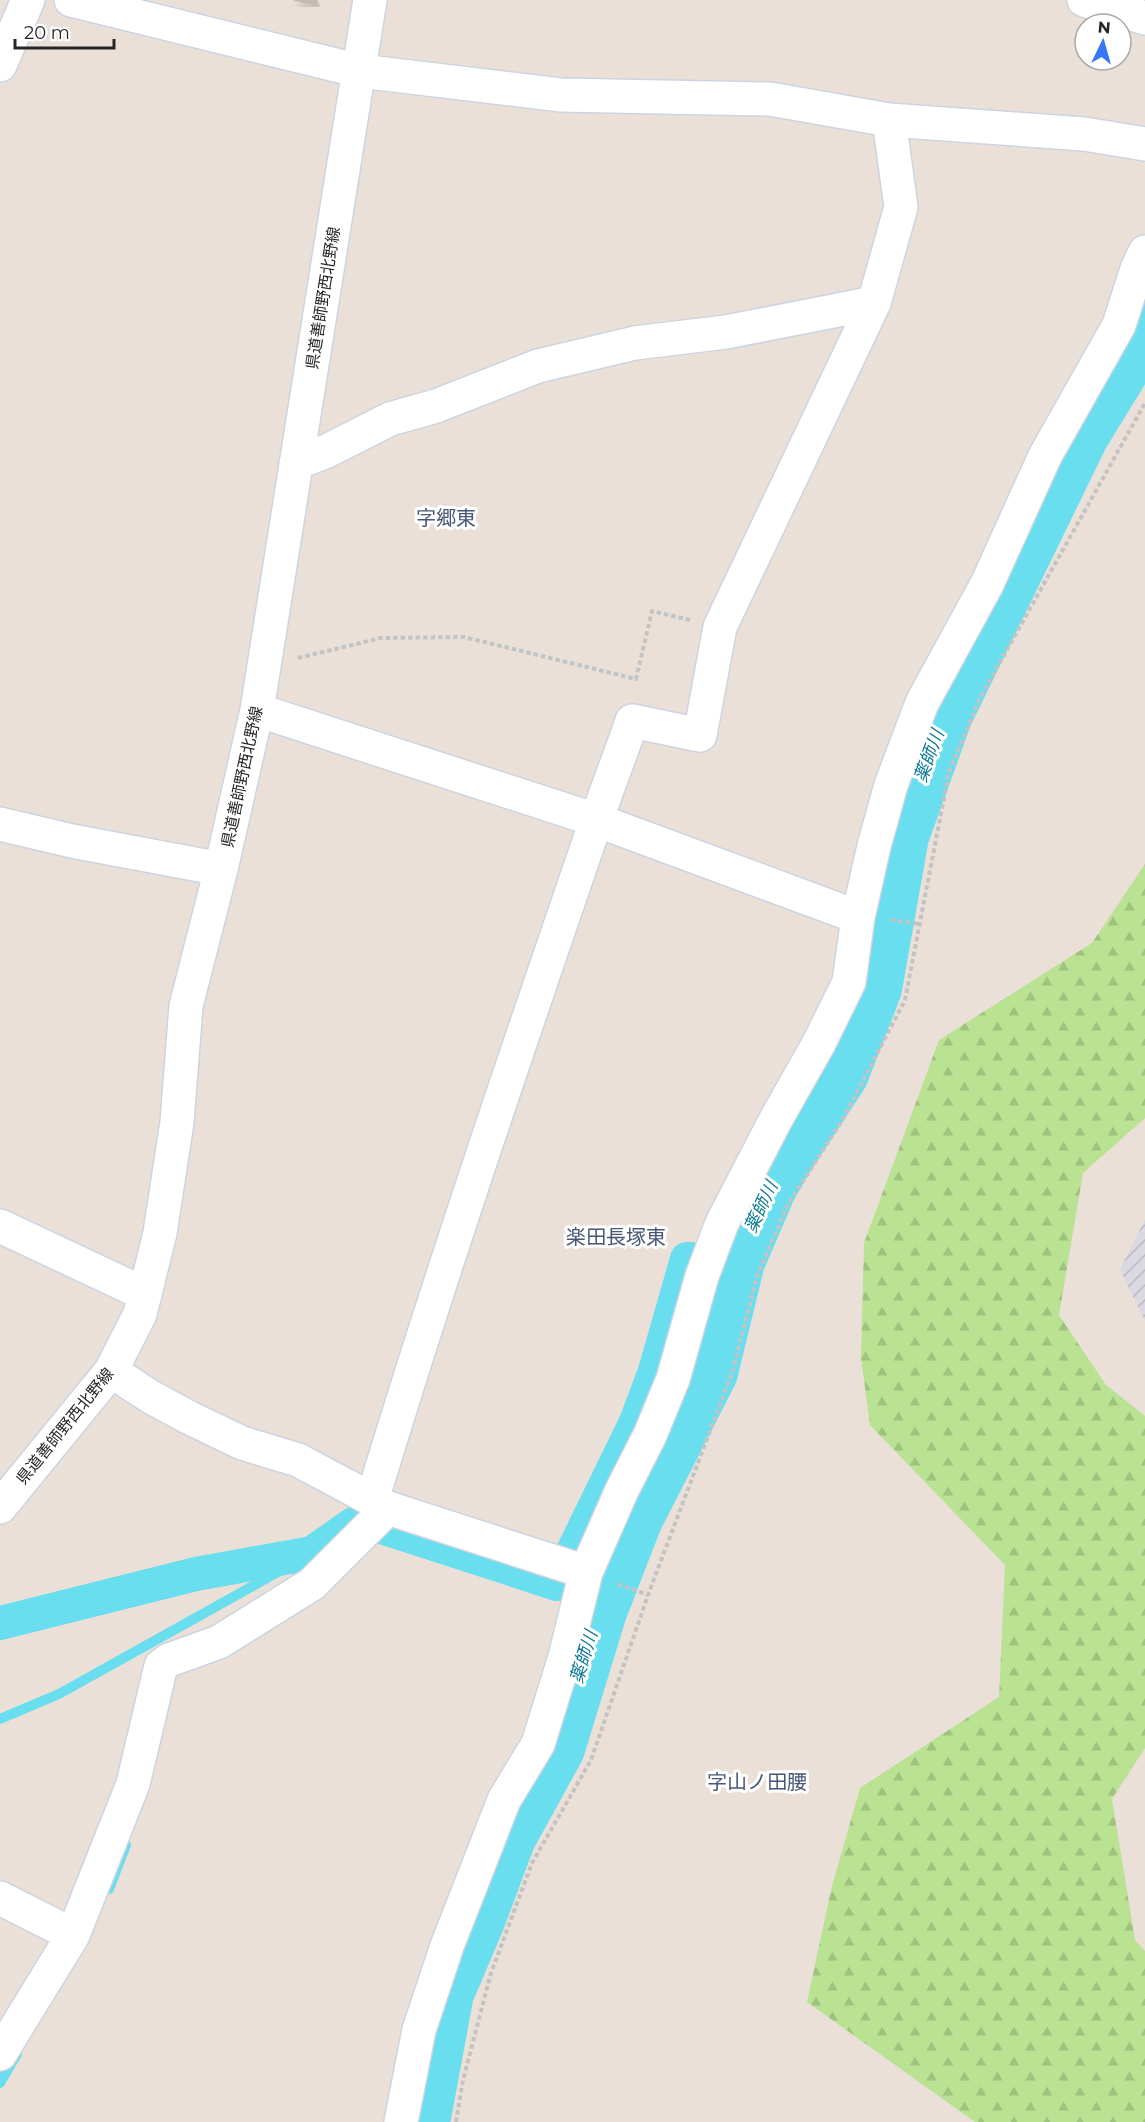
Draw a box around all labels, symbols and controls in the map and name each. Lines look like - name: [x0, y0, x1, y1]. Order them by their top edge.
- scale bar: [15, 12, 114, 50]
- north arrow: [1073, 12, 1133, 72]
- text: N: [1097, 18, 1112, 38]
- text: 20 m: [24, 22, 70, 44]
- street label: 県道善師野西北野線: [302, 225, 344, 371]
- district label: 字郷東: [416, 506, 476, 530]
- street label: 県道善師野西北野線: [218, 705, 266, 849]
- water label: 薬師川: [909, 725, 949, 785]
- water label: 薬師川: [740, 1176, 783, 1236]
- district label: 楽田長塚東: [566, 1225, 666, 1249]
- street label: 県道善師野西北野線: [12, 1364, 118, 1488]
- water label: 薬師川: [566, 1626, 603, 1686]
- district label: 字山ノ田腰: [707, 1770, 807, 1794]

